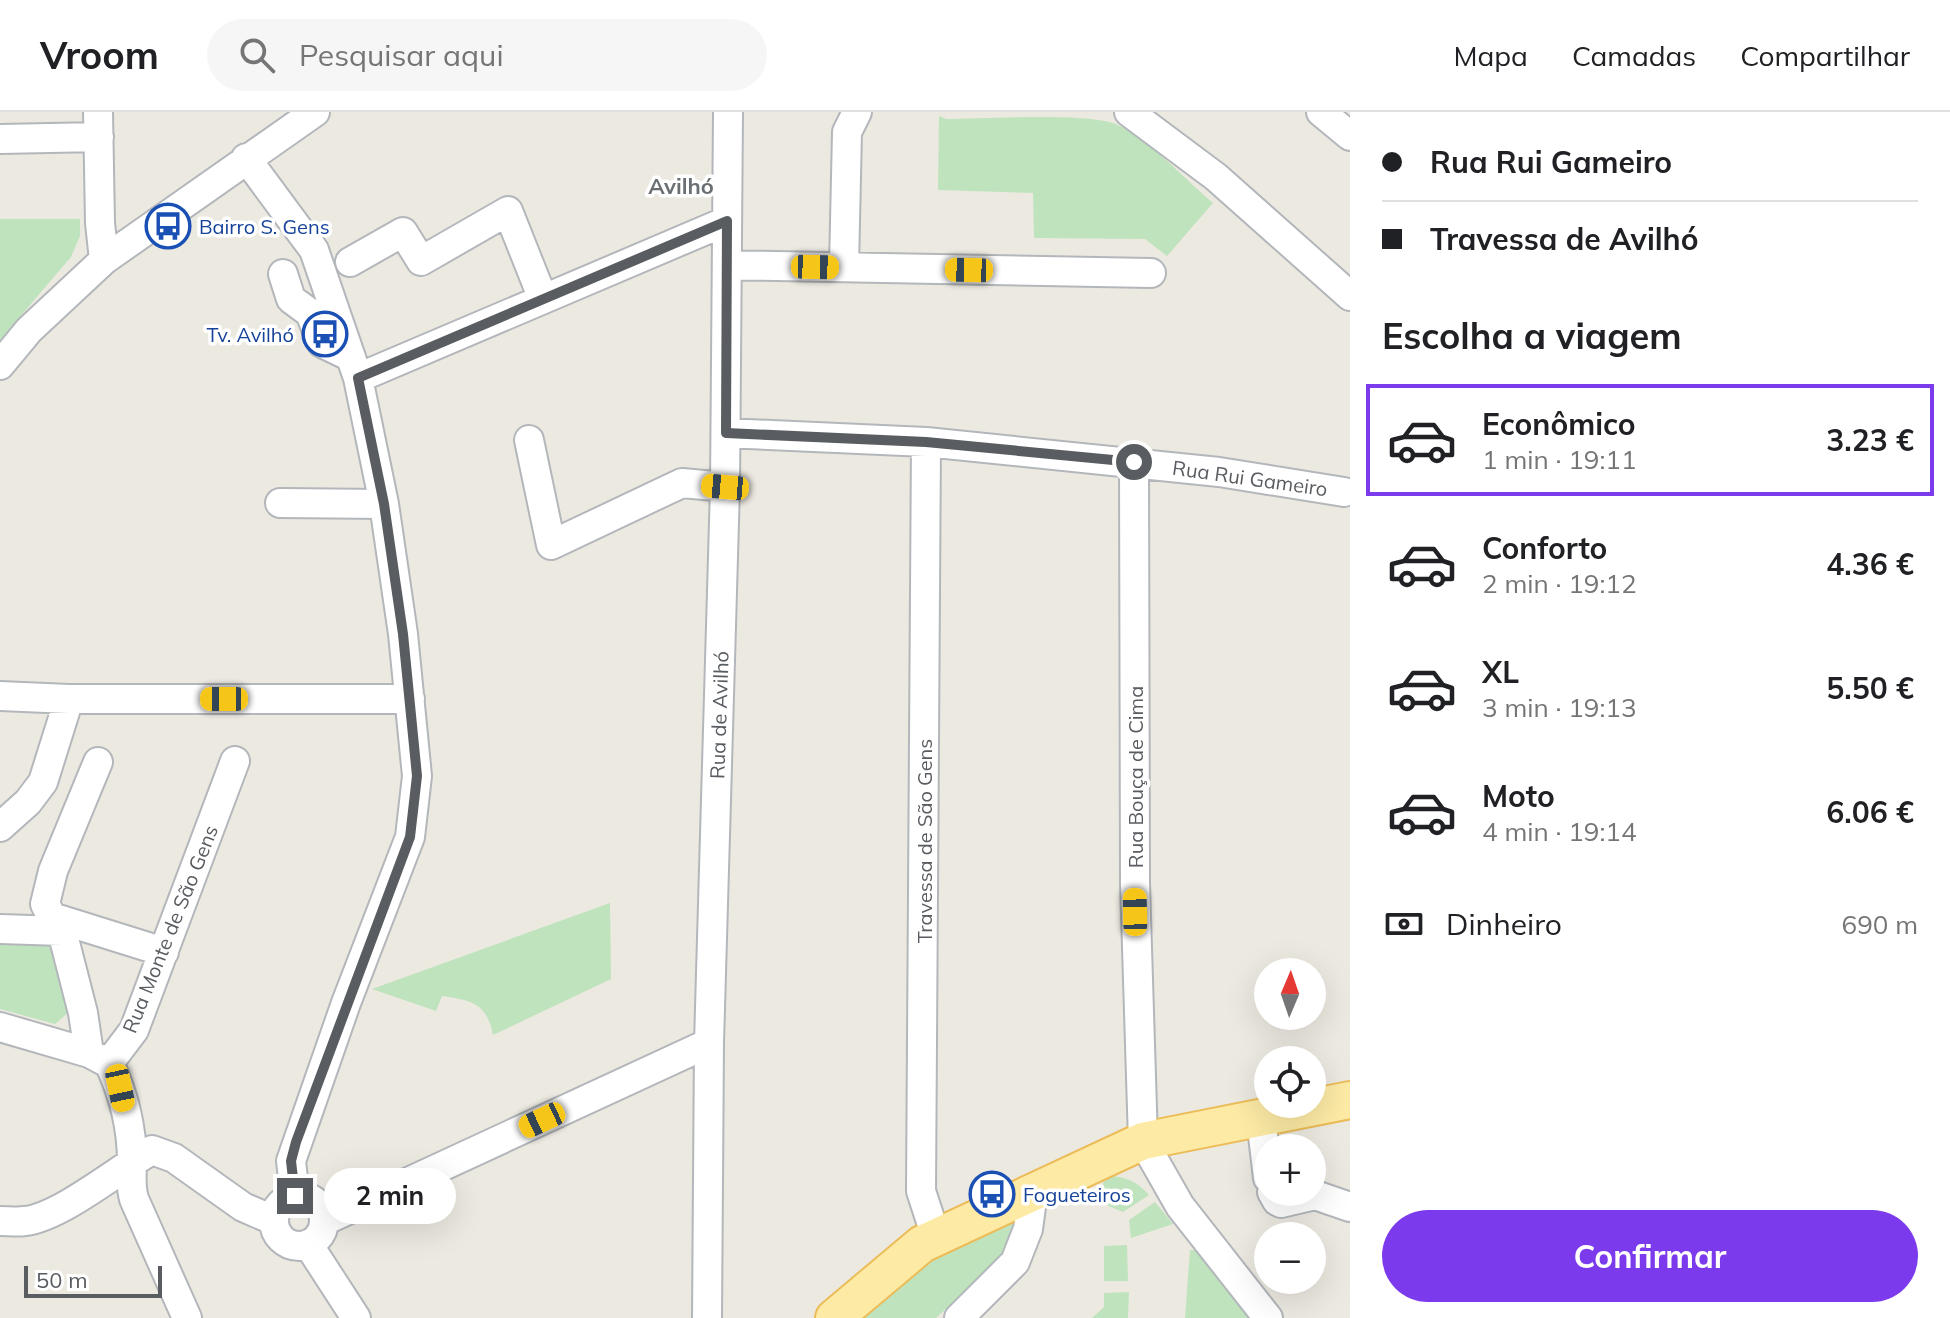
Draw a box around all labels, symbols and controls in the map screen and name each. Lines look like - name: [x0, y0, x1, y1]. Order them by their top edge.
- search box: [207, 19, 767, 91]
- text: Vroom: [40, 31, 159, 79]
- icon: search: [235, 33, 279, 77]
- text: Pesquisar aqui: [299, 36, 504, 74]
- text: Mapa: [1453, 38, 1528, 73]
- text: Camadas: [1572, 38, 1696, 73]
- text: Compartilhar: [1740, 38, 1910, 73]
- text: Rua Rui Gameiro: [1430, 143, 1672, 181]
- district label: Avilhó: [648, 172, 714, 200]
- bus stop icon: Bairro S. Gens: [144, 202, 192, 250]
- place label: Bairro S. Gens: [199, 214, 330, 239]
- text: Travessa de Avilhó: [1430, 220, 1698, 258]
- car: [791, 255, 839, 279]
- car: [945, 258, 993, 282]
- bus stop icon: Tv. Avilhó: [301, 310, 349, 358]
- text: Escolha a viagem: [1382, 313, 1682, 358]
- place label: Tv. Avilhó: [206, 322, 294, 347]
- icon: car: [1386, 404, 1458, 476]
- text: Econômico: [1482, 405, 1636, 443]
- text: 3.23 €: [1826, 421, 1914, 459]
- text: 1 min · 19:11: [1482, 443, 1637, 476]
- route start: [1116, 444, 1152, 480]
- street label: Rua Rui Gameiro: [1171, 455, 1329, 501]
- car: [700, 473, 750, 501]
- icon: car: [1386, 528, 1458, 600]
- text: Conforto: [1482, 529, 1607, 567]
- text: 4.36 €: [1826, 545, 1914, 583]
- text: 2 min · 19:12: [1482, 567, 1637, 600]
- street label: Rua de Avilhó: [704, 651, 734, 779]
- icon: car: [1386, 652, 1458, 724]
- text: XL: [1482, 653, 1519, 691]
- text: 5.50 €: [1826, 669, 1914, 707]
- street label: Rua Bouça de Cima: [1123, 686, 1148, 868]
- car: [200, 687, 248, 711]
- text: 3 min · 19:13: [1482, 691, 1637, 724]
- street label: Travessa de São Gens: [912, 739, 937, 943]
- icon: car: [1386, 776, 1458, 848]
- text: Moto: [1482, 777, 1555, 815]
- text: 6.06 €: [1826, 793, 1914, 831]
- text: 4 min · 19:14: [1482, 815, 1637, 848]
- street label: Rua Monte de São Gens: [117, 821, 223, 1037]
- car: [1123, 888, 1147, 936]
- icon: cash: [1382, 902, 1426, 946]
- text: Dinheiro: [1446, 905, 1562, 943]
- text: 690 m: [1842, 908, 1918, 941]
- north arrow: [1254, 958, 1326, 1030]
- map controls: [1254, 958, 1326, 1294]
- button: locate: [1254, 1046, 1326, 1118]
- car: [103, 1062, 137, 1114]
- car: [515, 1099, 569, 1141]
- button: +: [1254, 1134, 1326, 1206]
- callout: 2 min: [323, 1168, 455, 1224]
- bus stop icon: Fogueteiros: [968, 1170, 1016, 1218]
- route end: [277, 1178, 313, 1214]
- text: 2 min: [356, 1179, 424, 1212]
- place label: Fogueteiros: [1023, 1182, 1131, 1207]
- button: Confirmar: [1382, 1210, 1918, 1302]
- button: −: [1254, 1222, 1326, 1294]
- scale bar: [24, 1262, 162, 1298]
- text: 50 m: [36, 1266, 87, 1294]

